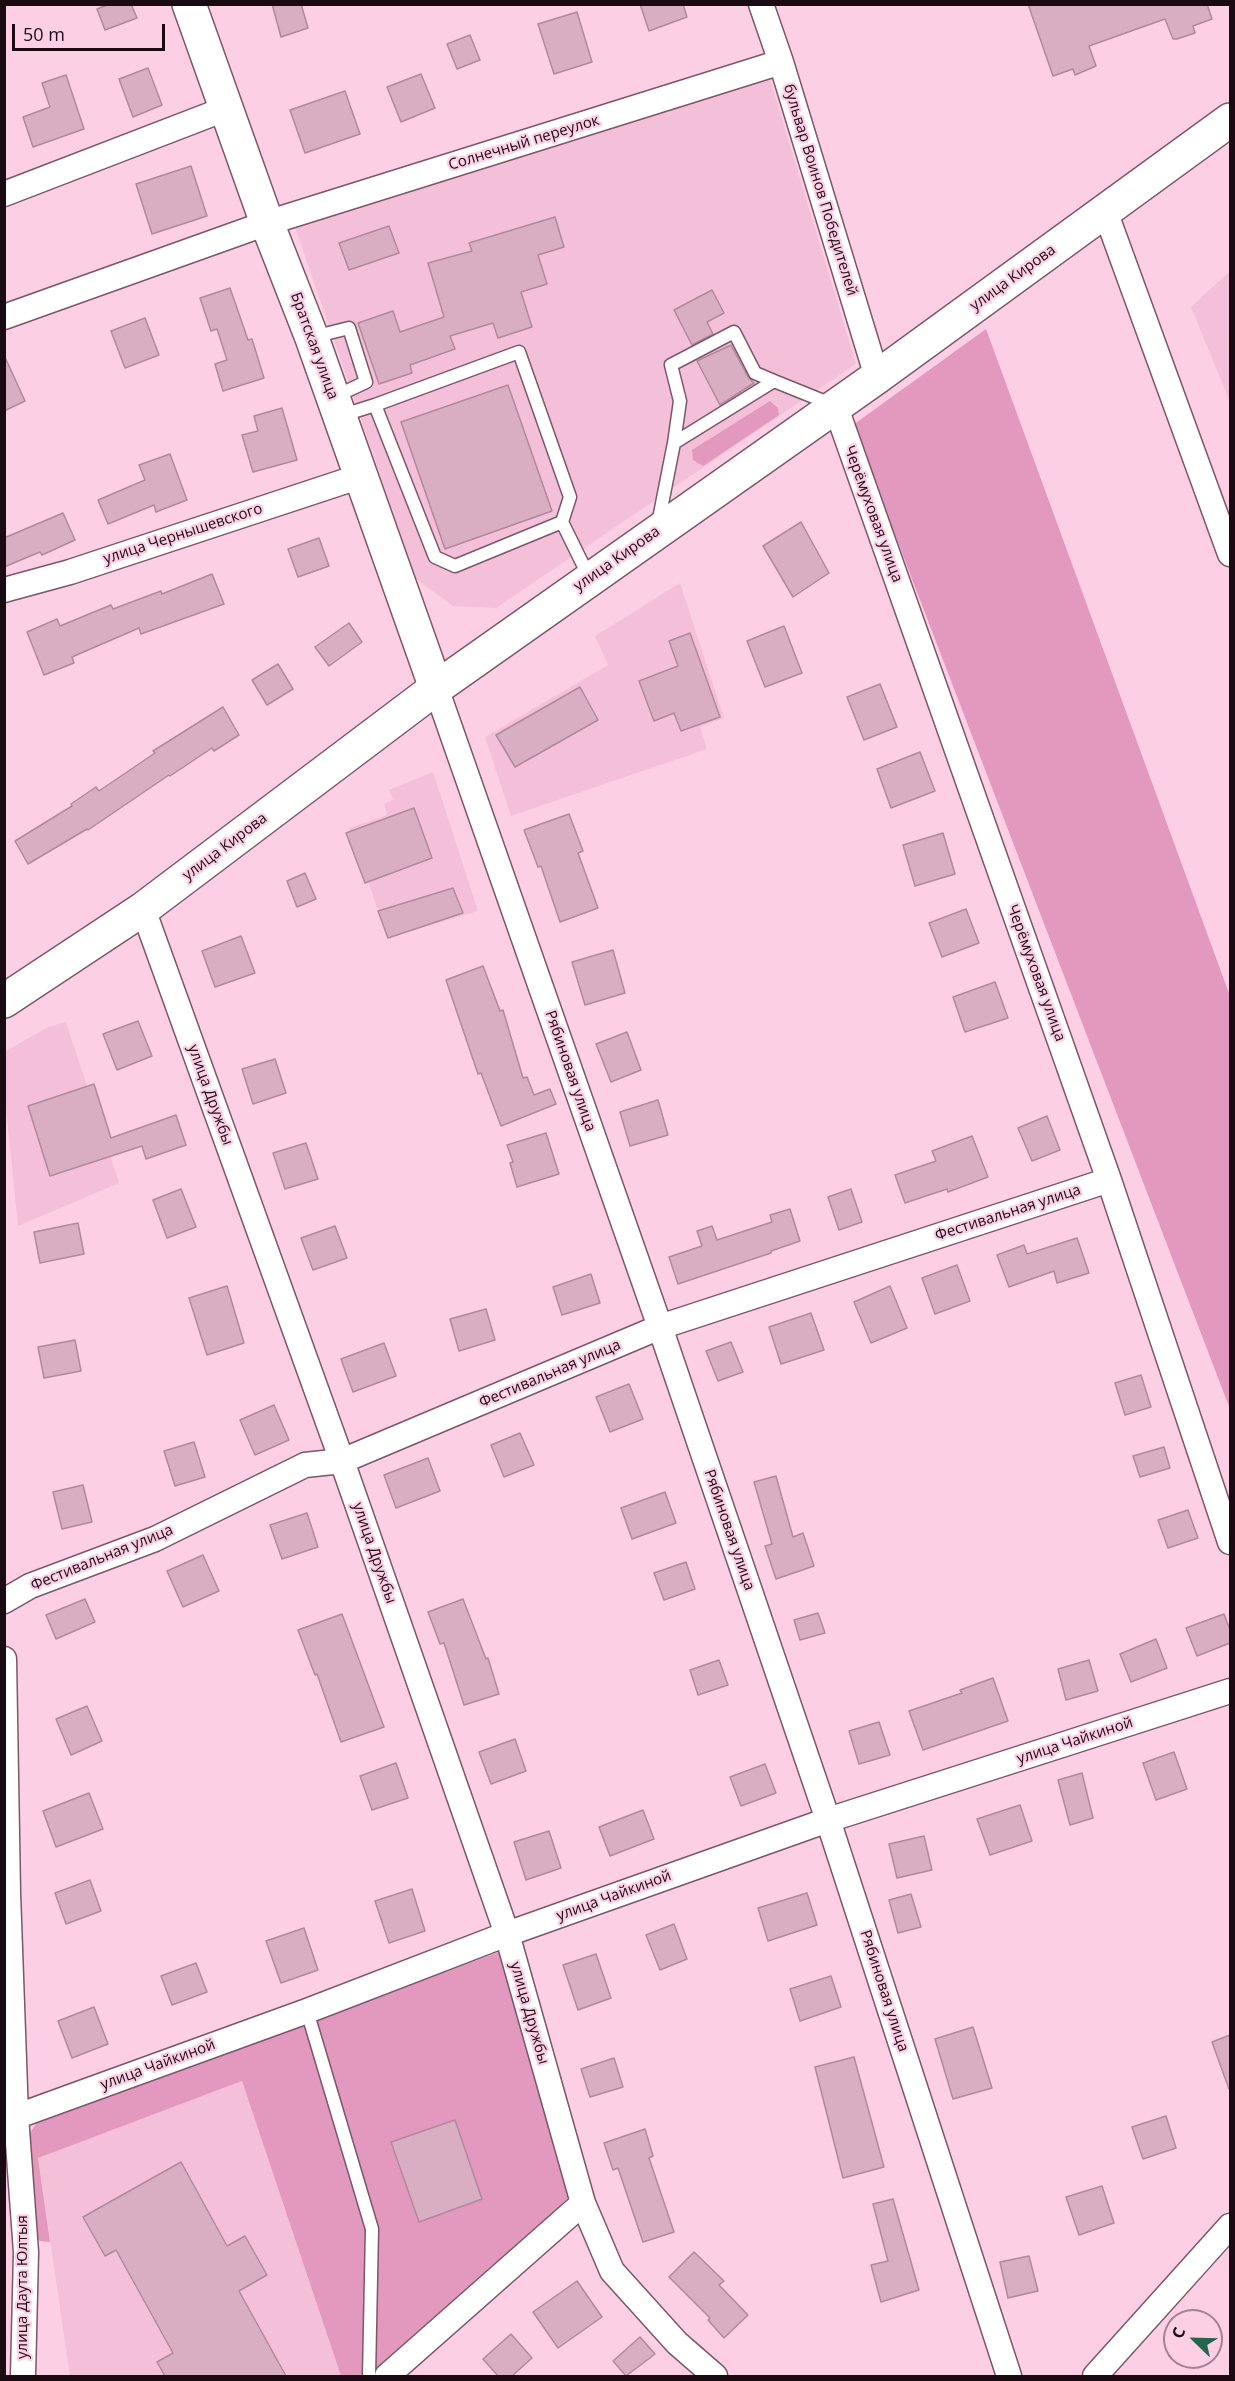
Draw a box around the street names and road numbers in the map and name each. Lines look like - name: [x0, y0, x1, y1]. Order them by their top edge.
- street label: бульвар Воинов Победителей: [779, 82, 861, 298]
- street label: Солнечный переулок: [446, 111, 602, 175]
- street label: улица Кирова: [967, 241, 1059, 315]
- street label: Братская улица: [286, 290, 342, 402]
- street label: Черёмуховая улица: [840, 443, 906, 585]
- street label: улица Чернышевского: [101, 500, 265, 568]
- street label: улица Кирова: [570, 523, 664, 595]
- street label: улица Кирова: [179, 809, 271, 885]
- street label: Черёмуховая улица: [1003, 902, 1069, 1044]
- street label: Рябиновая улица: [541, 1008, 599, 1134]
- street label: улица Дружбы: [183, 1042, 237, 1148]
- street label: Фестивальная улица: [933, 1181, 1083, 1245]
- street label: Фестивальная улица: [477, 1336, 623, 1412]
- street label: Рябиновая улица: [700, 1467, 758, 1593]
- street label: улица Дружбы: [348, 1500, 400, 1606]
- street label: Фестивальная улица: [28, 1521, 176, 1595]
- street label: улица Чайкиной: [1015, 1714, 1135, 1768]
- street label: улица Чайкиной: [554, 1867, 674, 1925]
- street label: Рябиновая улица: [856, 1928, 912, 2054]
- street label: улица Дружбы: [506, 1960, 552, 2066]
- street label: улица Чайкиной: [98, 2036, 218, 2094]
- street label: улица Даута Юлтыя: [14, 2215, 32, 2359]

